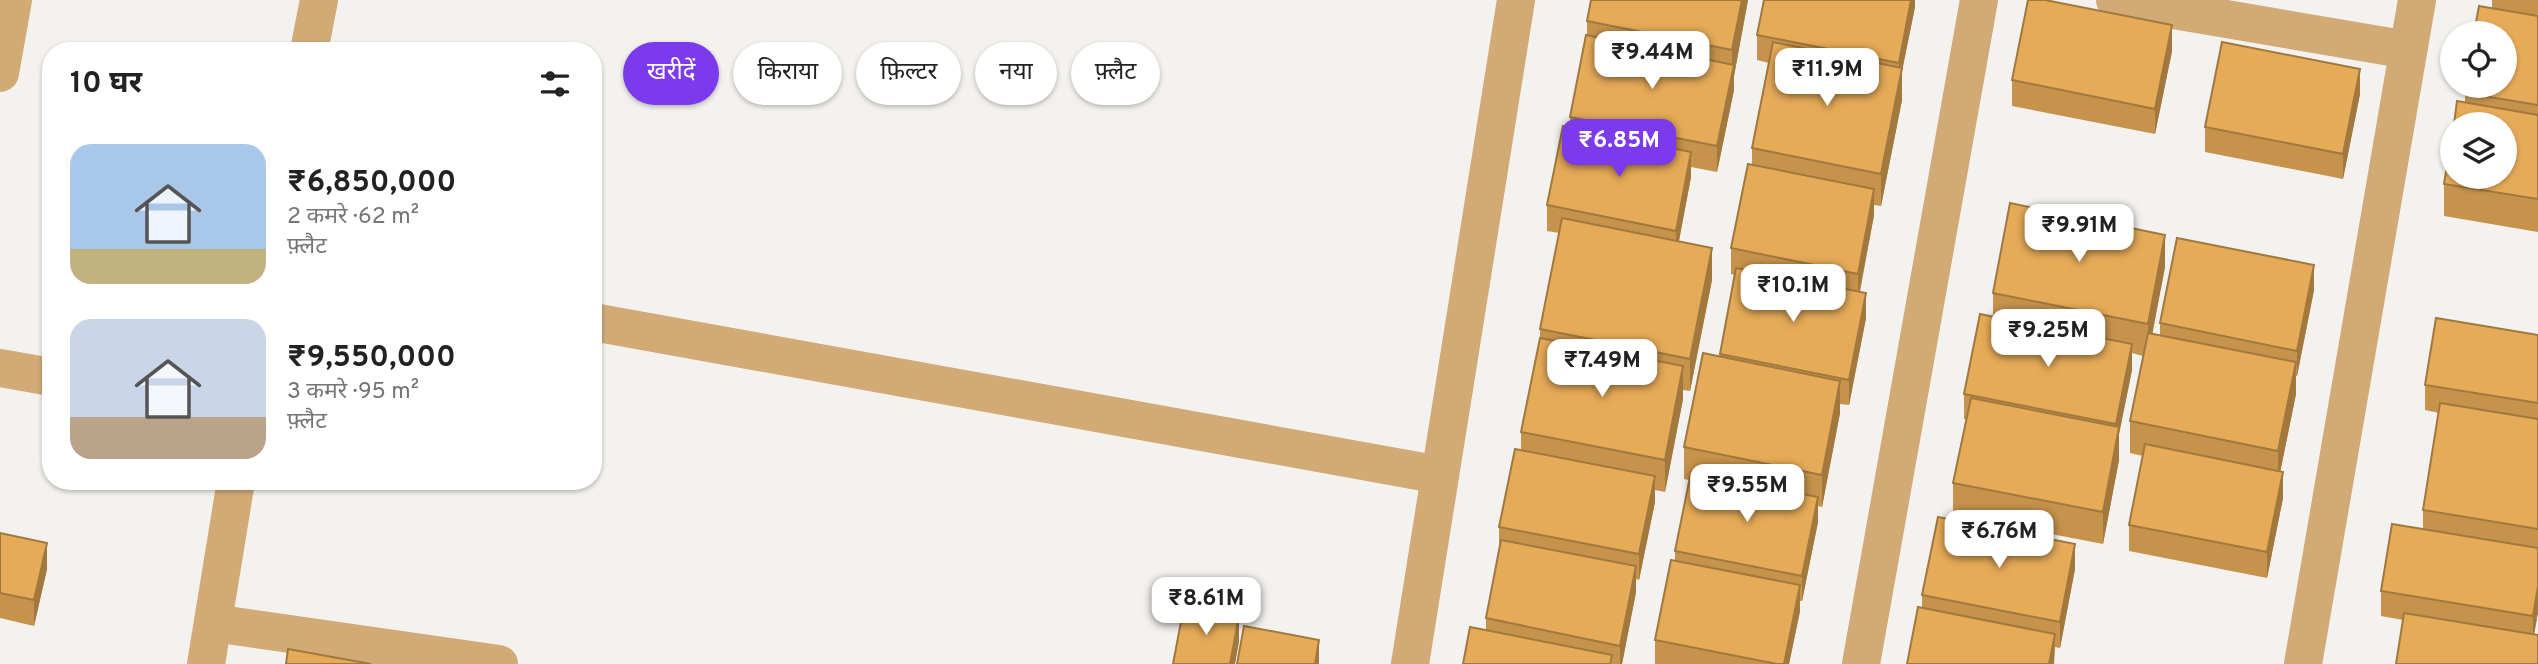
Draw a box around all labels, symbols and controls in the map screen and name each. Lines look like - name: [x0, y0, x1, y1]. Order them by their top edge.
- map controls: [2440, 21, 2517, 189]
- button: locate: [2440, 21, 2517, 98]
- pin: ₹9.44M: [1595, 32, 1709, 91]
- text: ₹9.44M: [1610, 39, 1694, 68]
- chip: खरीदें: [623, 42, 719, 105]
- chip: किराया: [733, 42, 842, 105]
- chip: फ़िल्टर: [856, 42, 961, 105]
- chip: नया: [975, 42, 1057, 105]
- chip: फ़्लैट: [1071, 42, 1160, 105]
- pin: ₹11.9M: [1770, 48, 1884, 108]
- text: ₹11.9M: [1791, 56, 1863, 85]
- icon: filters: [536, 65, 574, 103]
- text: 10 घर: [70, 66, 142, 103]
- button: layers: [2440, 112, 2517, 189]
- pin: ₹6.85M: [1562, 120, 1676, 179]
- text: ₹6.85M: [1578, 127, 1660, 156]
- text: ₹6,850,000: [287, 165, 456, 202]
- icon: home: [126, 172, 210, 256]
- text: 2 कमरे · 62 m²: [287, 203, 419, 232]
- pin: ₹9.91M: [2022, 204, 2136, 264]
- text: ₹9.91M: [2041, 212, 2117, 241]
- text: फ़्लैट: [287, 233, 327, 262]
- pin: ₹10.1M: [1736, 264, 1850, 324]
- text: ₹10.1M: [1757, 272, 1829, 301]
- pin: ₹9.25M: [1991, 310, 2105, 369]
- text: ₹9.25M: [2007, 317, 2089, 346]
- text: ₹9,550,000: [287, 340, 456, 377]
- pin: ₹7.49M: [1545, 340, 1659, 399]
- icon: home: [126, 347, 210, 431]
- text: ₹7.49M: [1563, 347, 1641, 376]
- text: 3 कमरे · 95 m²: [287, 378, 419, 407]
- text: फ़्लैट: [287, 408, 327, 437]
- pin: ₹9.55M: [1690, 464, 1804, 524]
- text: ₹9.55M: [1706, 472, 1788, 501]
- pin: ₹6.76M: [1942, 510, 2056, 570]
- text: ₹6.76M: [1961, 518, 2037, 547]
- pin: ₹8.61M: [1149, 578, 1263, 637]
- text: ₹8.61M: [1168, 585, 1244, 614]

